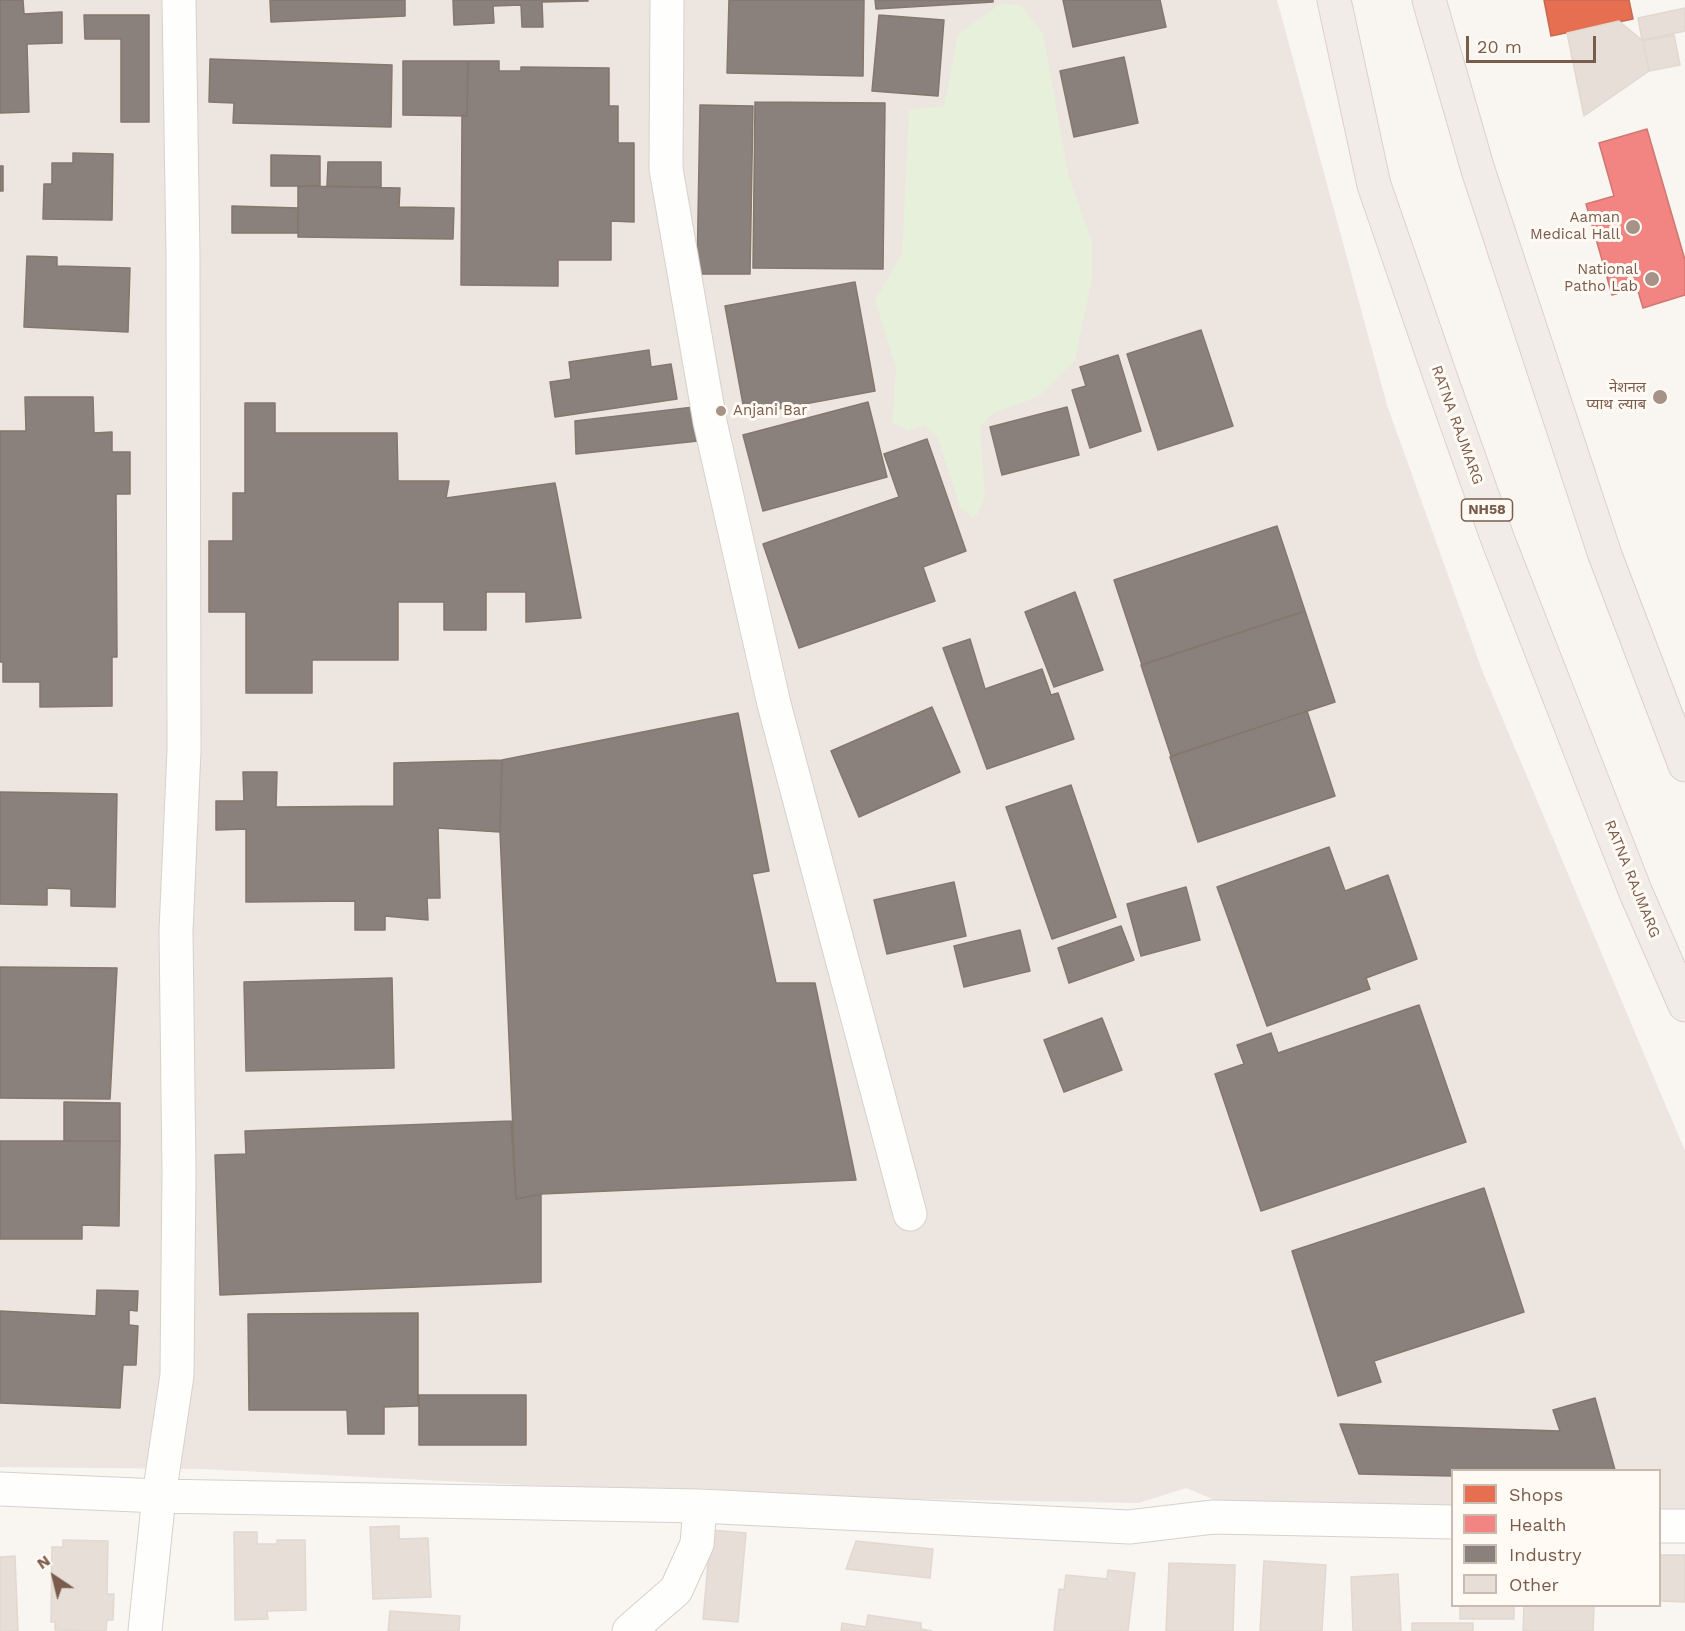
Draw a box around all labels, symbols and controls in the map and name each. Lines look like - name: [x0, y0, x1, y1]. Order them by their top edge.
- scale bar: [1469, 24, 1600, 62]
- text: 20 m: [1477, 36, 1522, 57]
- place label: Aaman Medical Hall: [1530, 209, 1620, 244]
- marker: Aaman Medical Hall: [1624, 218, 1642, 236]
- place label: National Patho Lab: [1564, 261, 1638, 296]
- marker: National Patho Lab: [1643, 270, 1661, 288]
- street label: RATNA RAJMARG: [1427, 363, 1487, 487]
- place label: नेशनल प्याथ ल्याब: [1586, 379, 1646, 414]
- marker: नेशनल प्याथ ल्याब: [1651, 388, 1669, 406]
- place label: Anjani Bar: [733, 402, 807, 420]
- marker: Anjani Bar: [714, 404, 728, 418]
- road number: NH58: [1462, 499, 1512, 521]
- street label: RATNA RAJMARG: [1600, 817, 1664, 941]
- legend: [1451, 1469, 1661, 1607]
- text: Shops: [1509, 1484, 1563, 1505]
- text: Health: [1509, 1514, 1566, 1535]
- text: Industry: [1509, 1544, 1581, 1565]
- north arrow: [24, 1547, 84, 1607]
- text: N: [33, 1551, 54, 1573]
- text: Other: [1509, 1574, 1559, 1595]

